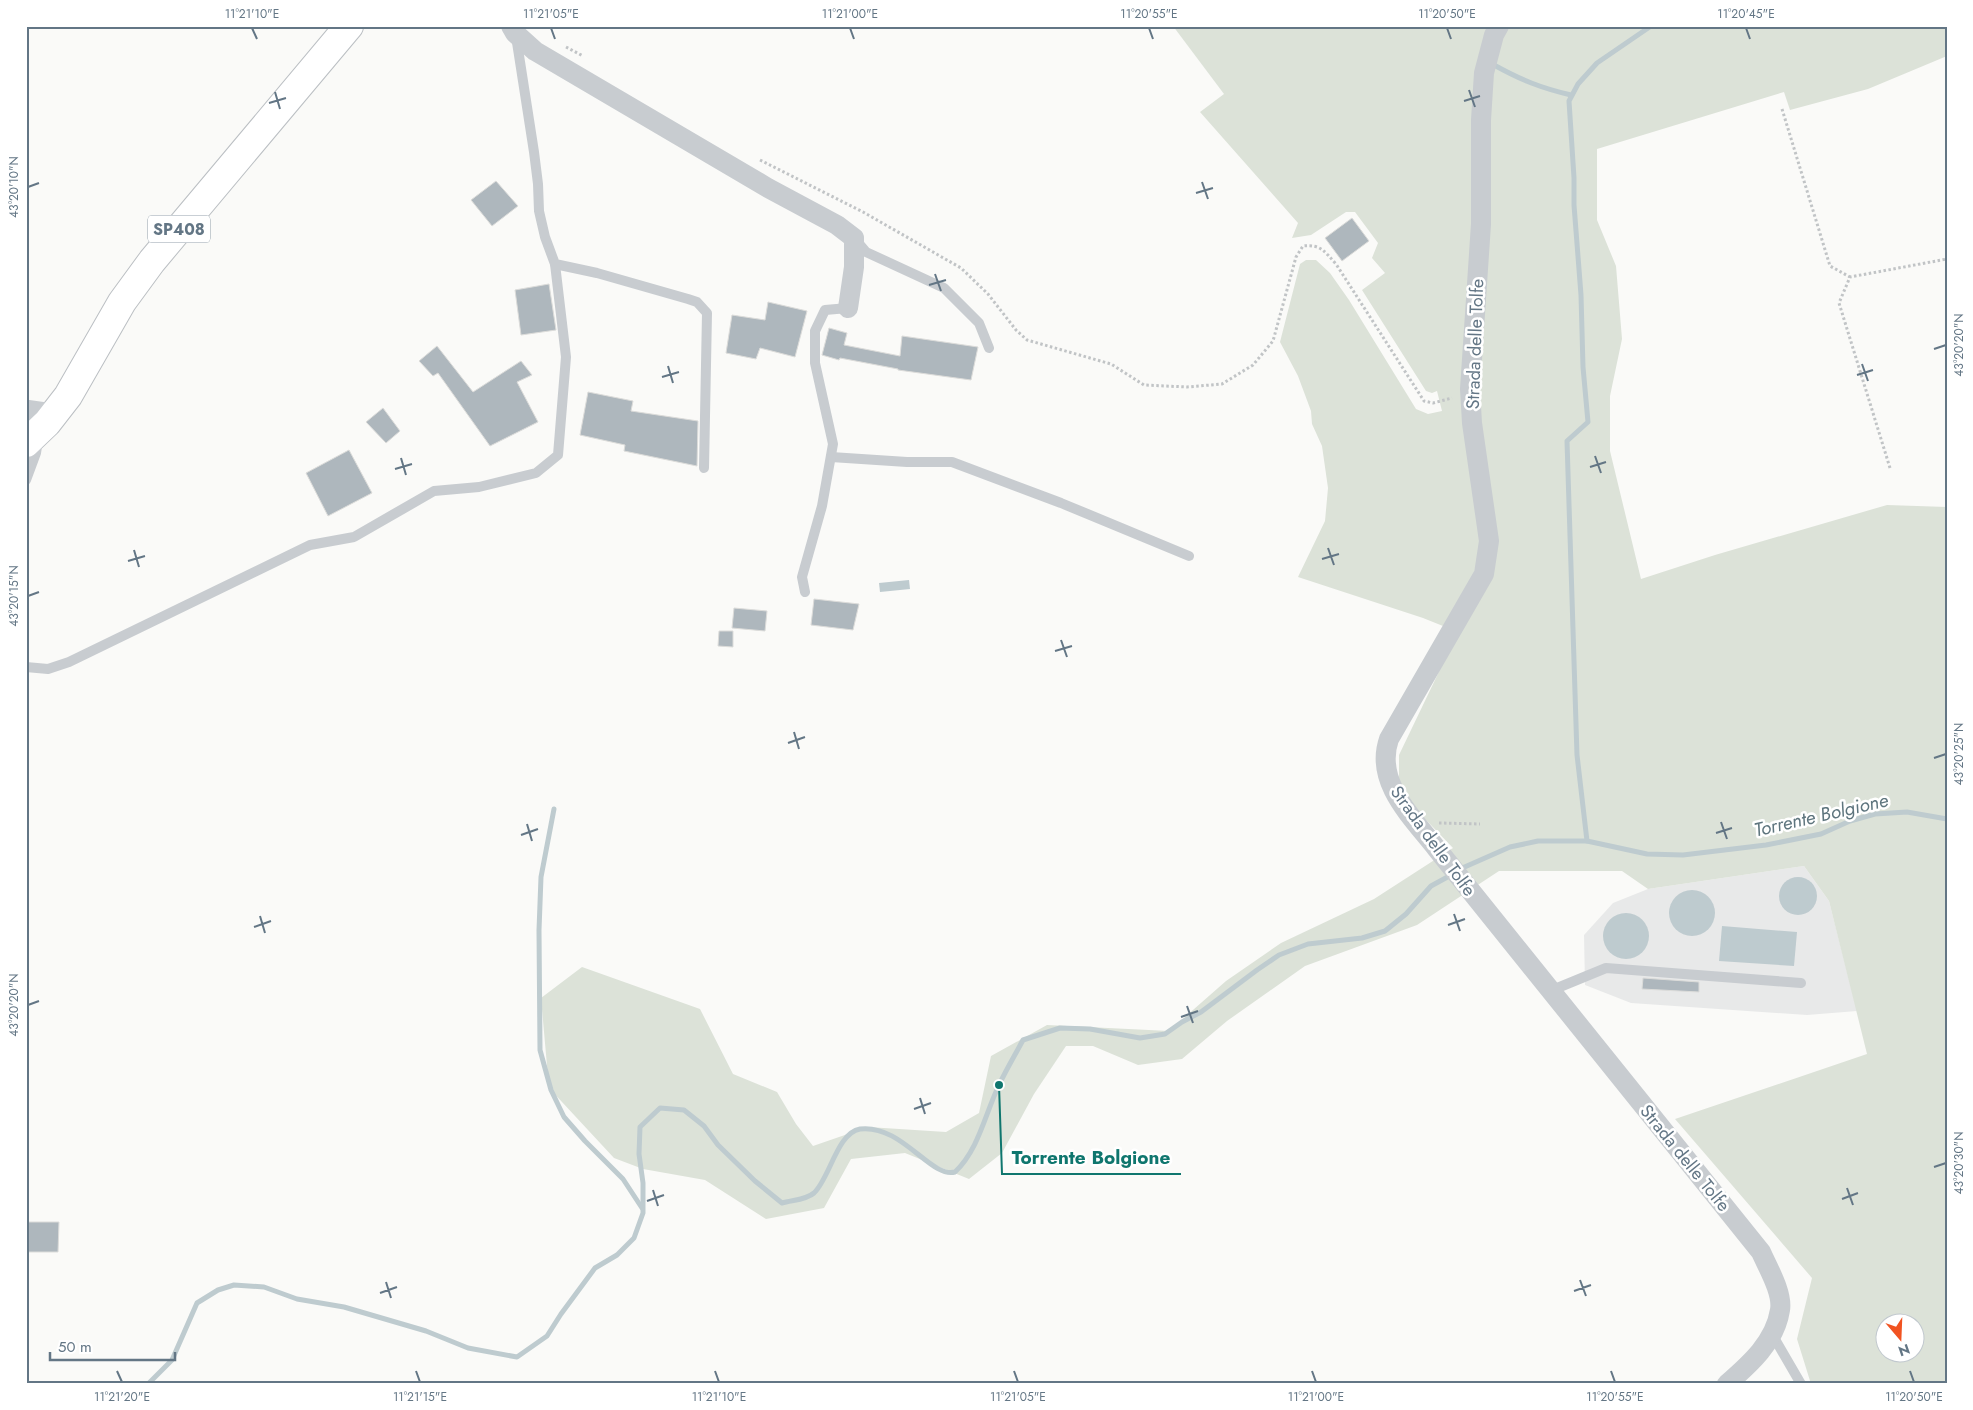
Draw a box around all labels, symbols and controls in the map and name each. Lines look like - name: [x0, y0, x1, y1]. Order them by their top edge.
- text: 11°21'10"E: [225, 5, 279, 23]
- text: 11°21'05"E: [523, 5, 579, 23]
- text: 11°21'00"E: [822, 5, 878, 23]
- text: 11°20'55"E: [1120, 5, 1178, 23]
- text: 11°20'50"E: [1418, 5, 1476, 23]
- text: 11°20'45"E: [1717, 5, 1775, 23]
- text: 43°20'10"N: [5, 156, 23, 218]
- road number: SP408: [148, 215, 210, 242]
- street label: Strada delle Tolfe: [1460, 278, 1490, 410]
- text: 43°20'20"N: [1950, 313, 1968, 377]
- text: 43°20'15"N: [5, 565, 23, 627]
- text: 43°20'25"N: [1950, 723, 1968, 785]
- street label: Strada delle Tolfe: [1384, 780, 1482, 902]
- water label: Torrente Bolgione: [1751, 786, 1891, 844]
- text: 43°20'20"N: [5, 973, 23, 1037]
- street label: Strada delle Tolfe: [1634, 1099, 1736, 1217]
- text: 43°20'30"N: [1950, 1132, 1968, 1194]
- callout: Torrente Bolgione: [1002, 1140, 1181, 1174]
- text: Torrente Bolgione: [1012, 1144, 1170, 1171]
- north arrow: [1876, 1312, 1926, 1362]
- scale bar: [50, 1330, 175, 1362]
- text: 50 m: [58, 1336, 92, 1358]
- text: N: [1896, 1339, 1913, 1362]
- text: 11°21'20"E: [94, 1388, 150, 1406]
- text: 11°21'15"E: [393, 1388, 447, 1406]
- text: 11°21'10"E: [692, 1388, 746, 1406]
- text: 11°21'05"E: [990, 1388, 1046, 1406]
- text: 11°21'00"E: [1288, 1388, 1344, 1406]
- text: 11°20'55"E: [1586, 1388, 1644, 1406]
- text: 11°20'50"E: [1885, 1388, 1943, 1406]

